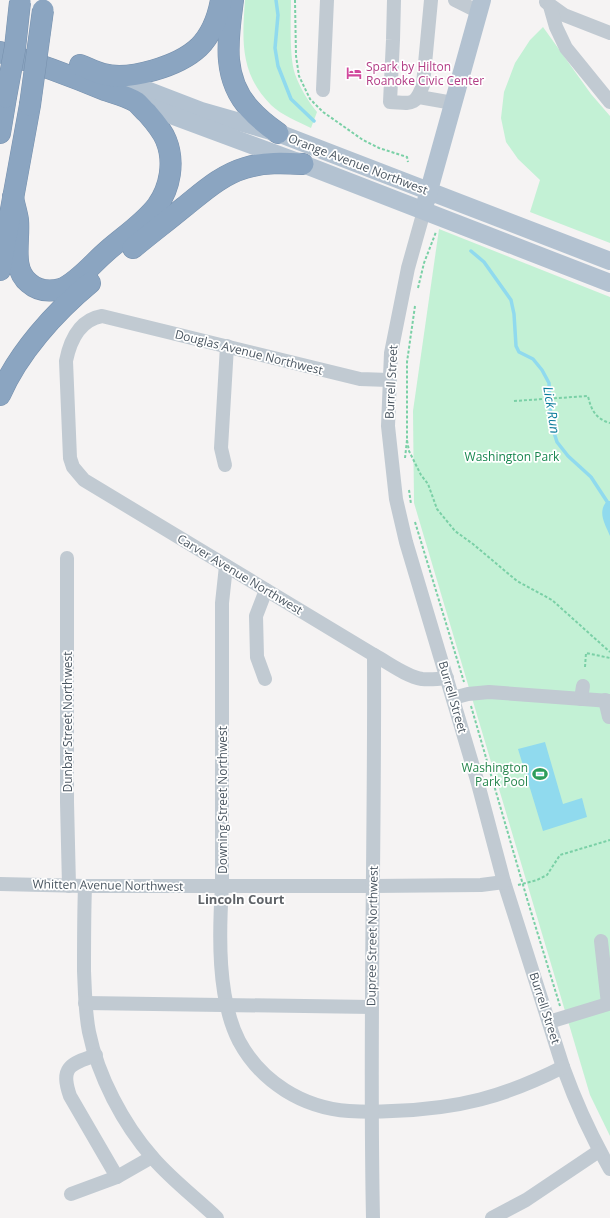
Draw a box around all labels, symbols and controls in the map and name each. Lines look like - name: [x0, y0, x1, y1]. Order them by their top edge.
- place label: Spark by Hilton Roanoke Civic Center: [366, 58, 484, 89]
- hotel icon: Spark by Hilton Roanoke Civic Center: [345, 64, 363, 82]
- street label: Orange Avenue Northwest: [286, 129, 430, 199]
- street label: Douglas Avenue Northwest: [173, 325, 325, 379]
- street label: Burrell Street: [381, 344, 401, 420]
- water label: Lick Run: [539, 385, 565, 435]
- park label: Washington Park: [465, 448, 560, 465]
- street label: Carver Avenue Northwest: [174, 530, 306, 618]
- street label: Dunbar Street Northwest: [59, 652, 76, 792]
- street label: Burrell Street: [435, 659, 471, 735]
- street label: Downing Street Northwest: [214, 726, 231, 874]
- place label: Washington Park Pool: [461, 759, 528, 790]
- sports icon: Washington Park Pool: [531, 765, 549, 783]
- street label: Dupree Street Northwest: [362, 866, 382, 1006]
- street label: Whitten Avenue Northwest: [32, 875, 184, 895]
- district label: Lincoln Court: [198, 890, 285, 908]
- street label: Burrell Street: [525, 970, 565, 1046]

